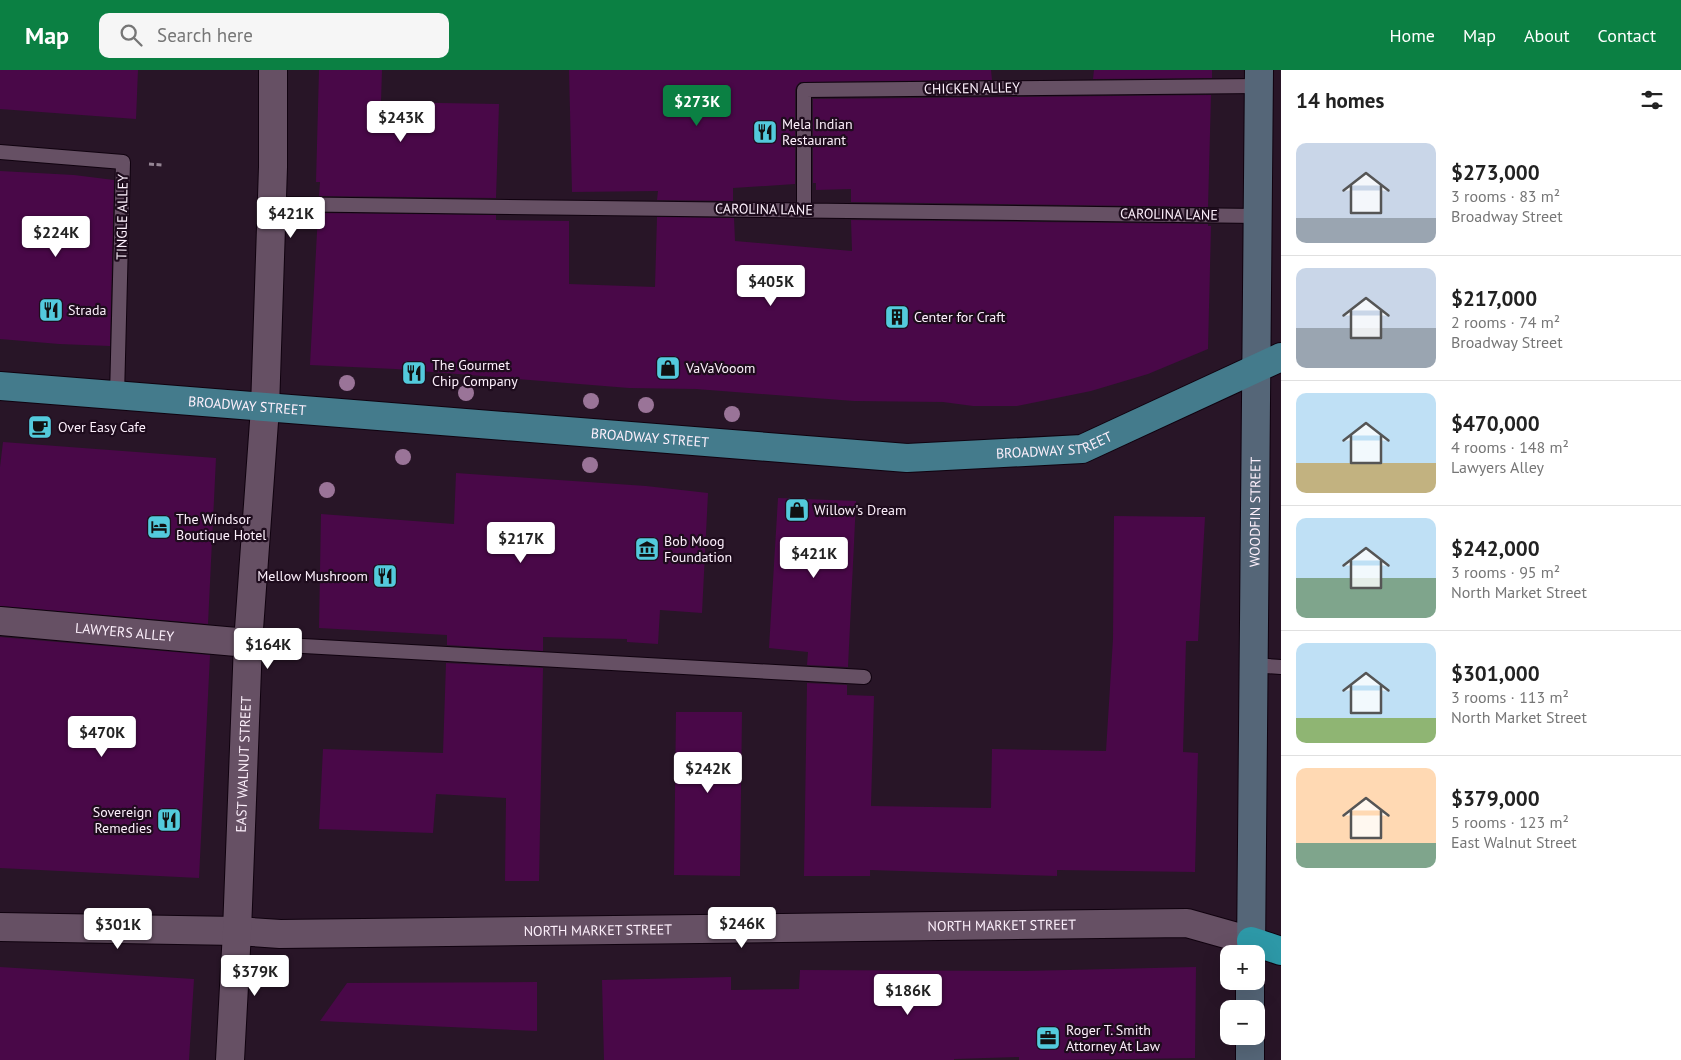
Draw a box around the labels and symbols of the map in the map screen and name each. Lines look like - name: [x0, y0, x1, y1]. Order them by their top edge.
- street label: CHICKEN ALLEY: [924, 78, 1020, 98]
- pin: $273K: [662, 85, 732, 127]
- pin: $243K: [366, 100, 436, 143]
- place label: Mela Indian Restaurant: [782, 115, 853, 149]
- restaurant icon: Mela Indian Restaurant: [752, 119, 778, 145]
- street label: TINGLE ALLEY: [112, 174, 132, 260]
- pin: $421K: [256, 196, 326, 239]
- street label: CAROLINA LANE: [715, 199, 813, 219]
- street label: CAROLINA LANE: [1120, 204, 1218, 224]
- pin: $224K: [21, 216, 91, 258]
- pin: $405K: [736, 264, 806, 307]
- restaurant icon: Strada: [38, 297, 64, 323]
- place label: Strada: [68, 301, 106, 319]
- building icon: Center for Craft: [884, 304, 910, 330]
- place label: Center for Craft: [914, 308, 1005, 326]
- shop icon: VaVaVooom: [655, 355, 681, 381]
- place label: The Gourmet Chip Company: [432, 356, 518, 390]
- place label: VaVaVooom: [685, 359, 755, 377]
- restaurant icon: The Gourmet Chip Company: [401, 360, 427, 386]
- street label: BROADWAY STREET: [188, 392, 307, 419]
- cafe icon: Over Easy Cafe: [27, 414, 53, 440]
- place label: Over Easy Cafe: [58, 418, 146, 436]
- street label: BROADWAY STREET: [590, 424, 710, 451]
- street label: BROADWAY STREET: [995, 427, 1115, 462]
- street label: WOODFIN STREET: [1246, 456, 1265, 567]
- shop icon: Willow's Dream: [784, 497, 810, 523]
- place label: Willow's Dream: [814, 501, 906, 519]
- place label: The Windsor Boutique Hotel: [176, 510, 266, 544]
- hotel icon: The Windsor Boutique Hotel: [146, 514, 172, 540]
- pin: $217K: [486, 522, 556, 564]
- place label: Bob Moog Foundation: [664, 532, 732, 566]
- museum icon: Bob Moog Foundation: [634, 536, 660, 562]
- pin: $421K: [779, 536, 849, 579]
- restaurant icon: Mellow Mushroom: [372, 563, 398, 589]
- place label: Mellow Mushroom: [257, 567, 368, 585]
- street label: LAWYERS ALLEY: [74, 619, 175, 645]
- pin: $164K: [233, 628, 303, 670]
- street label: EAST WALNUT STREET: [232, 696, 255, 833]
- pin: $470K: [67, 716, 137, 758]
- pin: $242K: [673, 752, 743, 794]
- place label: Sovereign Remedies: [93, 803, 152, 837]
- restaurant icon: Sovereign Remedies: [156, 807, 182, 833]
- pin: $246K: [707, 906, 777, 949]
- pin: $301K: [83, 908, 153, 950]
- street label: NORTH MARKET STREET: [927, 915, 1076, 935]
- street label: NORTH MARKET STREET: [523, 920, 672, 940]
- pin: $379K: [220, 954, 290, 997]
- pin: $186K: [873, 974, 943, 1016]
- place label: Roger T. Smith Attorney At Law: [1066, 1021, 1161, 1055]
- office icon: Roger T. Smith Attorney At Law: [1035, 1025, 1061, 1051]

